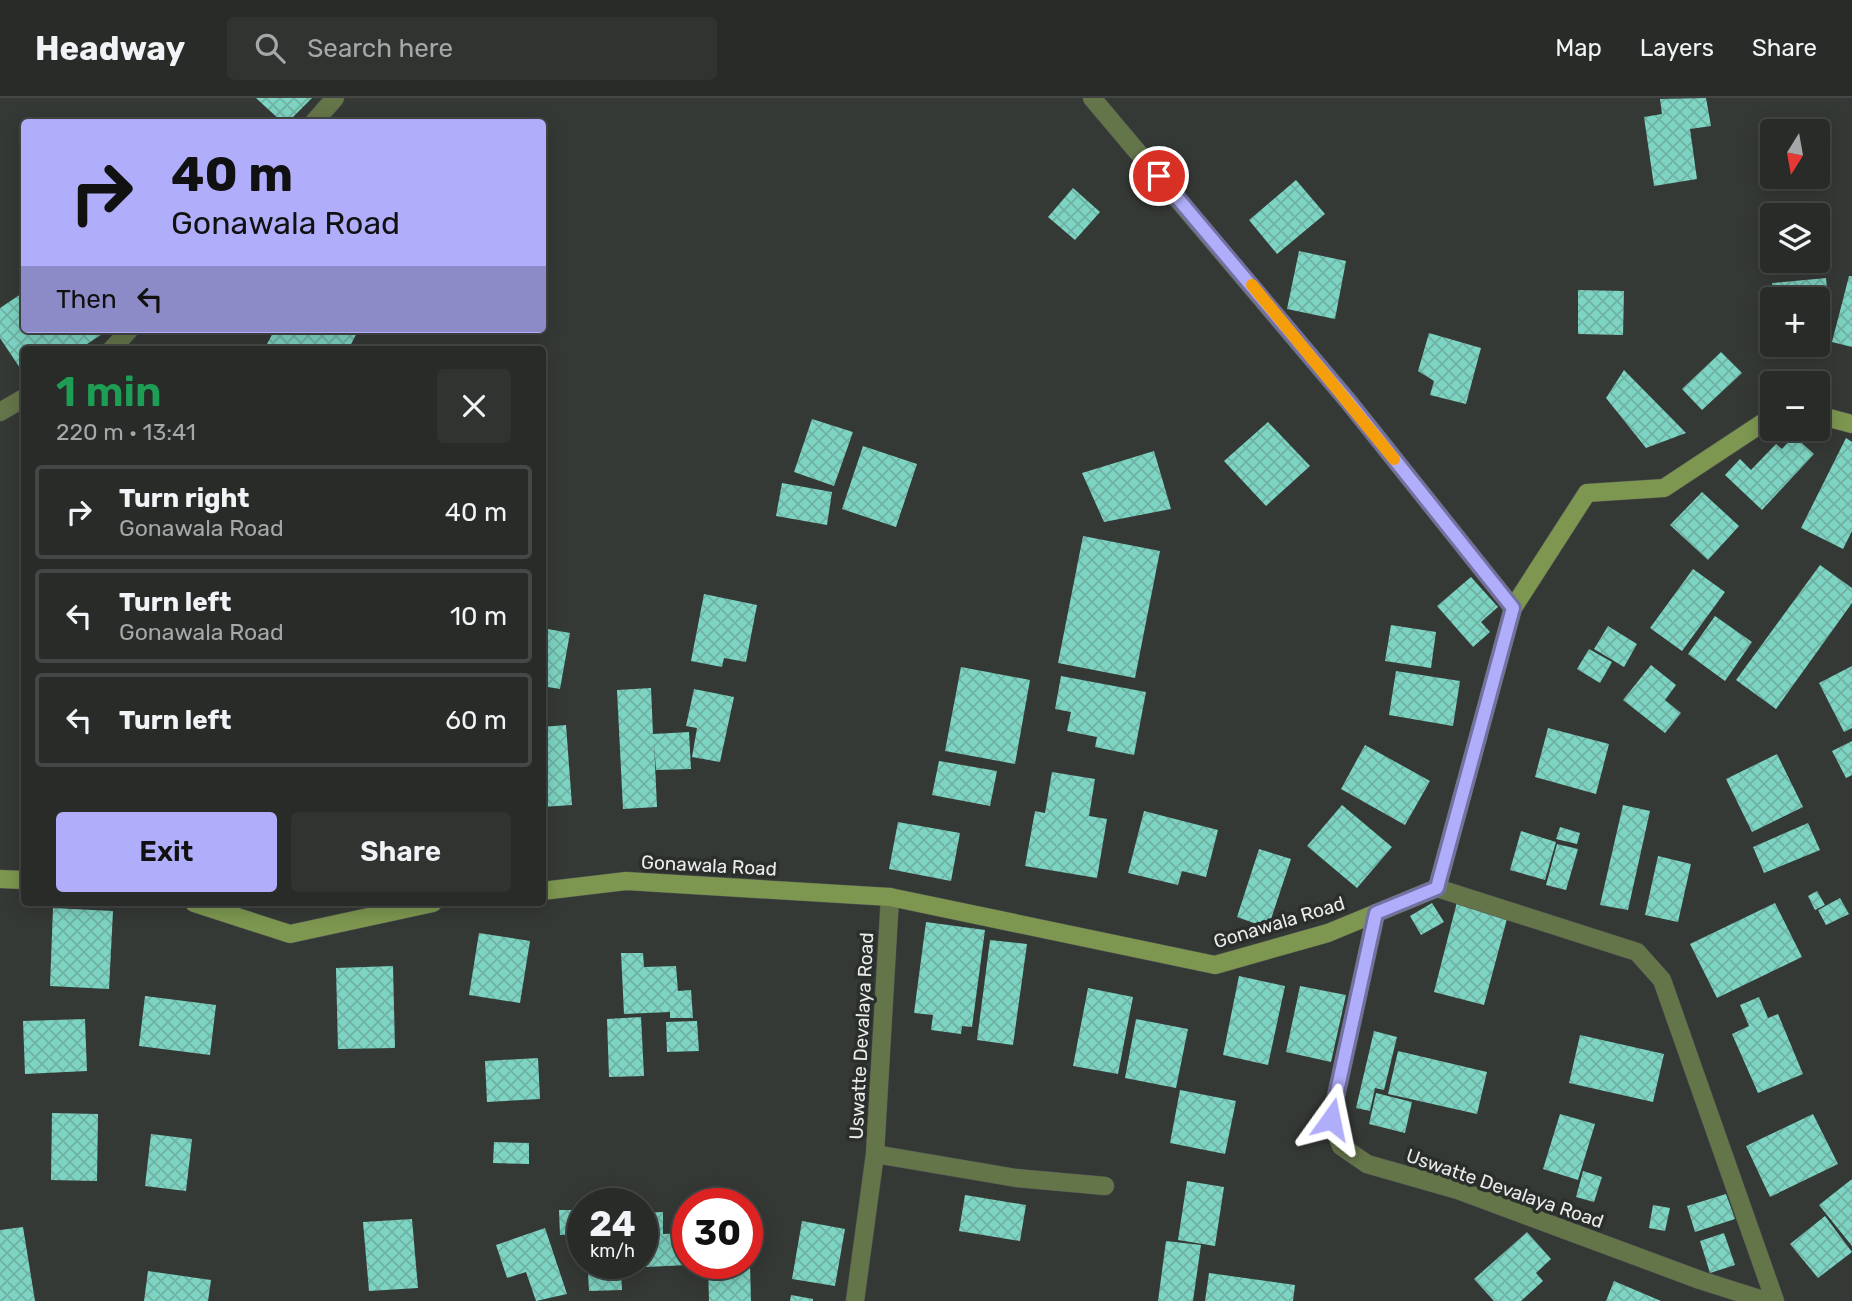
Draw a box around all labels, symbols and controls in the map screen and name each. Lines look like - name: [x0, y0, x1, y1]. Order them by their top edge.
- search box: [227, 17, 717, 80]
- text: Headway: [35, 29, 185, 68]
- icon: search: [251, 29, 289, 67]
- text: Search here: [307, 33, 453, 64]
- text: Map: [1555, 34, 1602, 62]
- text: Layers: [1640, 34, 1714, 62]
- text: Share: [1752, 34, 1817, 62]
- north arrow: [1760, 119, 1830, 189]
- map controls: [1760, 119, 1830, 441]
- text: 40 m: [171, 145, 293, 203]
- pin: [1129, 146, 1189, 206]
- icon: right: [56, 147, 147, 238]
- icon: arrive: [1140, 157, 1178, 195]
- button: layers: [1760, 203, 1830, 273]
- text: Gonawala Road: [171, 204, 400, 242]
- icon: left: [131, 280, 169, 318]
- text: Then: [56, 284, 117, 315]
- button: +: [1760, 287, 1830, 357]
- text: 1 min: [56, 367, 162, 417]
- button: close: [437, 369, 511, 443]
- button: −: [1760, 371, 1830, 441]
- text: 220 m · 13:41: [56, 418, 196, 446]
- text: Turn right: [119, 483, 249, 514]
- icon: right: [60, 493, 98, 531]
- text: 40 m: [445, 497, 507, 528]
- text: Gonawala Road: [119, 514, 284, 542]
- text: Turn left: [119, 587, 231, 618]
- icon: left: [60, 597, 98, 635]
- text: 10 m: [450, 601, 507, 632]
- text: Gonawala Road: [119, 618, 284, 646]
- icon: left: [60, 701, 98, 739]
- text: Turn left: [119, 705, 231, 736]
- text: 60 m: [445, 705, 507, 736]
- button: Exit: [56, 812, 277, 892]
- button: Share: [291, 812, 511, 892]
- street label: Gonawala Road: [640, 850, 777, 881]
- street label: Gonawala Road: [1211, 892, 1348, 953]
- street label: Uswatte Devalaya Road: [845, 932, 878, 1140]
- position arrow: [1294, 1082, 1368, 1156]
- street label: Uswatte Devalaya Road: [1403, 1144, 1607, 1233]
- speed limit sign: 30: [672, 1188, 763, 1279]
- text: 24: [589, 1203, 636, 1245]
- text: km/h: [590, 1240, 635, 1262]

